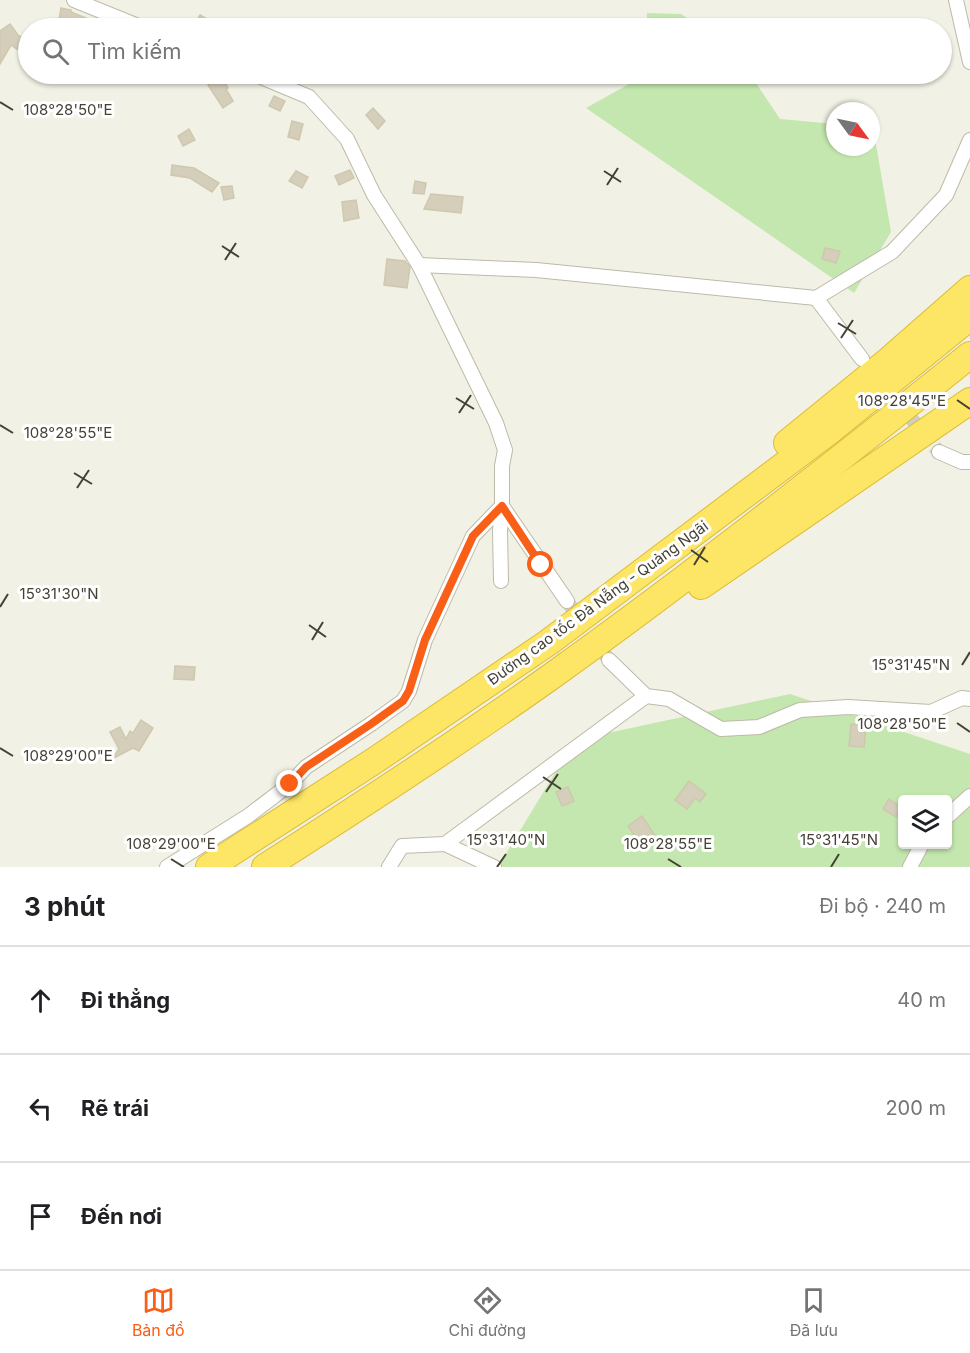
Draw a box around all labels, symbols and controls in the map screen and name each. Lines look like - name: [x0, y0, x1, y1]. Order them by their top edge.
- search box: [18, 18, 952, 84]
- icon: search: [39, 35, 72, 68]
- text: Tìm kiếm: [87, 38, 182, 64]
- text: 108°28'50"E: [24, 100, 112, 119]
- north arrow: [826, 102, 880, 156]
- text: 108°28'45"E: [858, 391, 946, 410]
- text: 108°28'55"E: [24, 423, 112, 442]
- street label: Đường cao tốc Đà Nẵng - Quảng Ngãi: [484, 516, 712, 689]
- route start: [527, 551, 553, 577]
- text: 15°31'30"N: [20, 584, 98, 603]
- text: 15°31'45"N: [872, 655, 950, 674]
- text: 108°28'50"E: [858, 714, 946, 733]
- text: 108°29'00"E: [23, 746, 113, 765]
- route end: [276, 770, 302, 796]
- map controls: [898, 795, 952, 849]
- button: layers: [898, 795, 952, 849]
- text: 15°31'40"N: [467, 830, 545, 849]
- text: 15°31'45"N: [800, 830, 878, 849]
- text: 108°29'00"E: [126, 834, 216, 853]
- text: 108°28'55"E: [624, 834, 712, 853]
- text: 3 phút: [24, 891, 105, 922]
- text: Đi bộ · 240 m: [819, 894, 946, 918]
- icon: ahead: [24, 984, 57, 1017]
- text: Đi thẳng: [81, 987, 170, 1013]
- text: 40 m: [897, 988, 946, 1012]
- icon: left: [24, 1092, 57, 1125]
- text: Rẽ trái: [81, 1095, 149, 1121]
- text: 200 m: [885, 1096, 946, 1120]
- icon: arrive: [24, 1200, 57, 1233]
- text: Đến nơi: [81, 1203, 162, 1229]
- tab: Bản đồ: [132, 1284, 185, 1340]
- tab: Chỉ đường: [448, 1284, 526, 1340]
- tab: Đã lưu: [790, 1284, 838, 1340]

